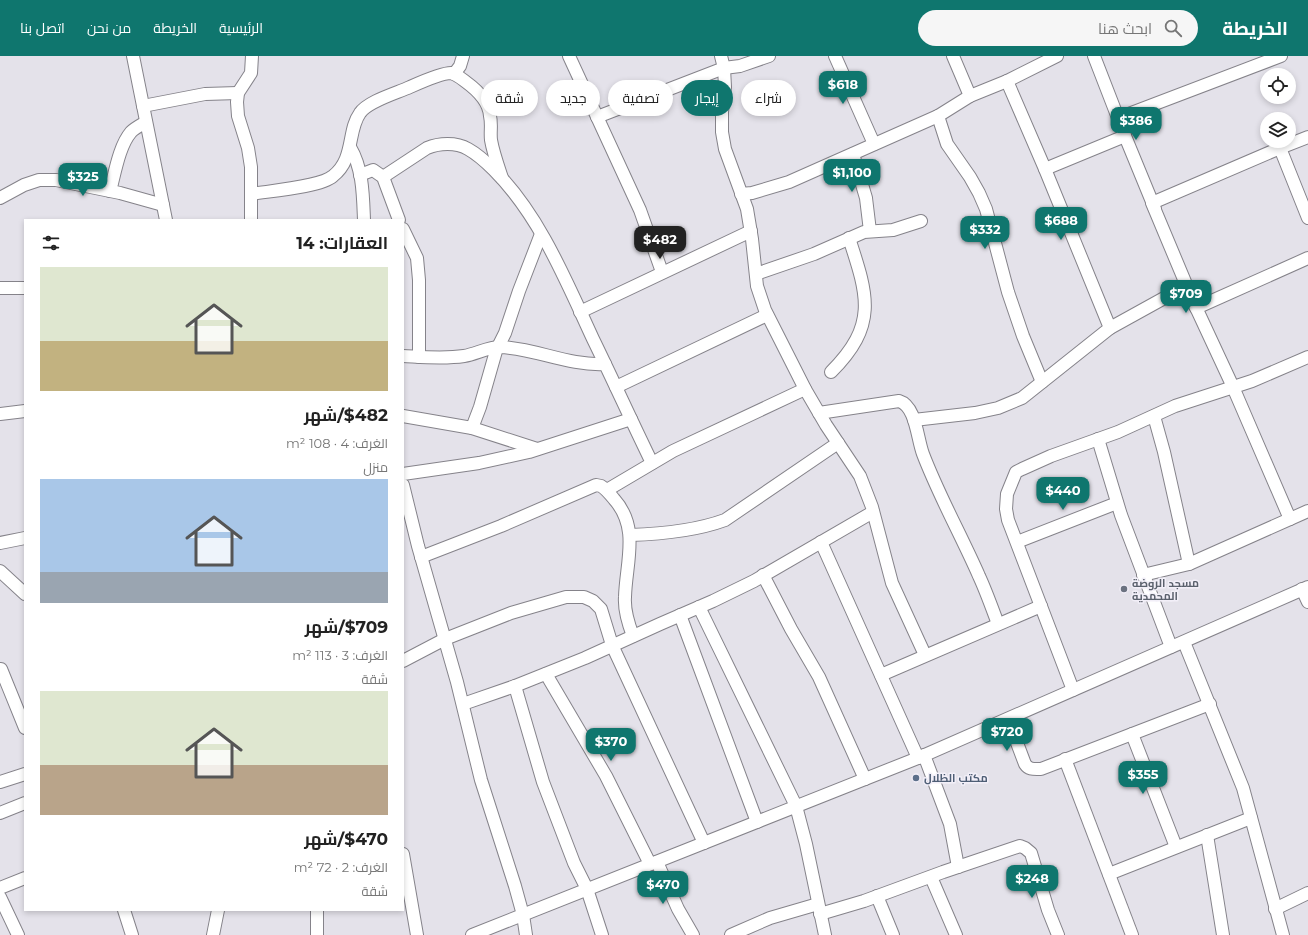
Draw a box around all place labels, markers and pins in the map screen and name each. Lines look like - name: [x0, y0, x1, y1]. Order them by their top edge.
- pin: $618: [819, 71, 867, 105]
- pin: $386: [1112, 107, 1160, 141]
- pin: $1,100: [819, 159, 885, 193]
- pin: $325: [59, 163, 107, 197]
- pin: $688: [1037, 207, 1085, 241]
- pin: $332: [961, 216, 1009, 250]
- pin: $482: [636, 226, 684, 260]
- pin: $709: [1162, 280, 1210, 314]
- pin: $440: [1039, 477, 1087, 511]
- place label: مسجد الروضة المحمدية: [1132, 576, 1199, 603]
- marker: مسجد الروضة المحمدية: [1119, 584, 1129, 594]
- pin: $720: [983, 718, 1031, 752]
- pin: $370: [587, 728, 635, 762]
- pin: $355: [1119, 761, 1167, 795]
- place label: مكتب الظلال: [924, 771, 988, 785]
- marker: مكتب الظلال: [911, 773, 921, 783]
- pin: $248: [1008, 865, 1056, 899]
- pin: $470: [639, 871, 687, 905]

